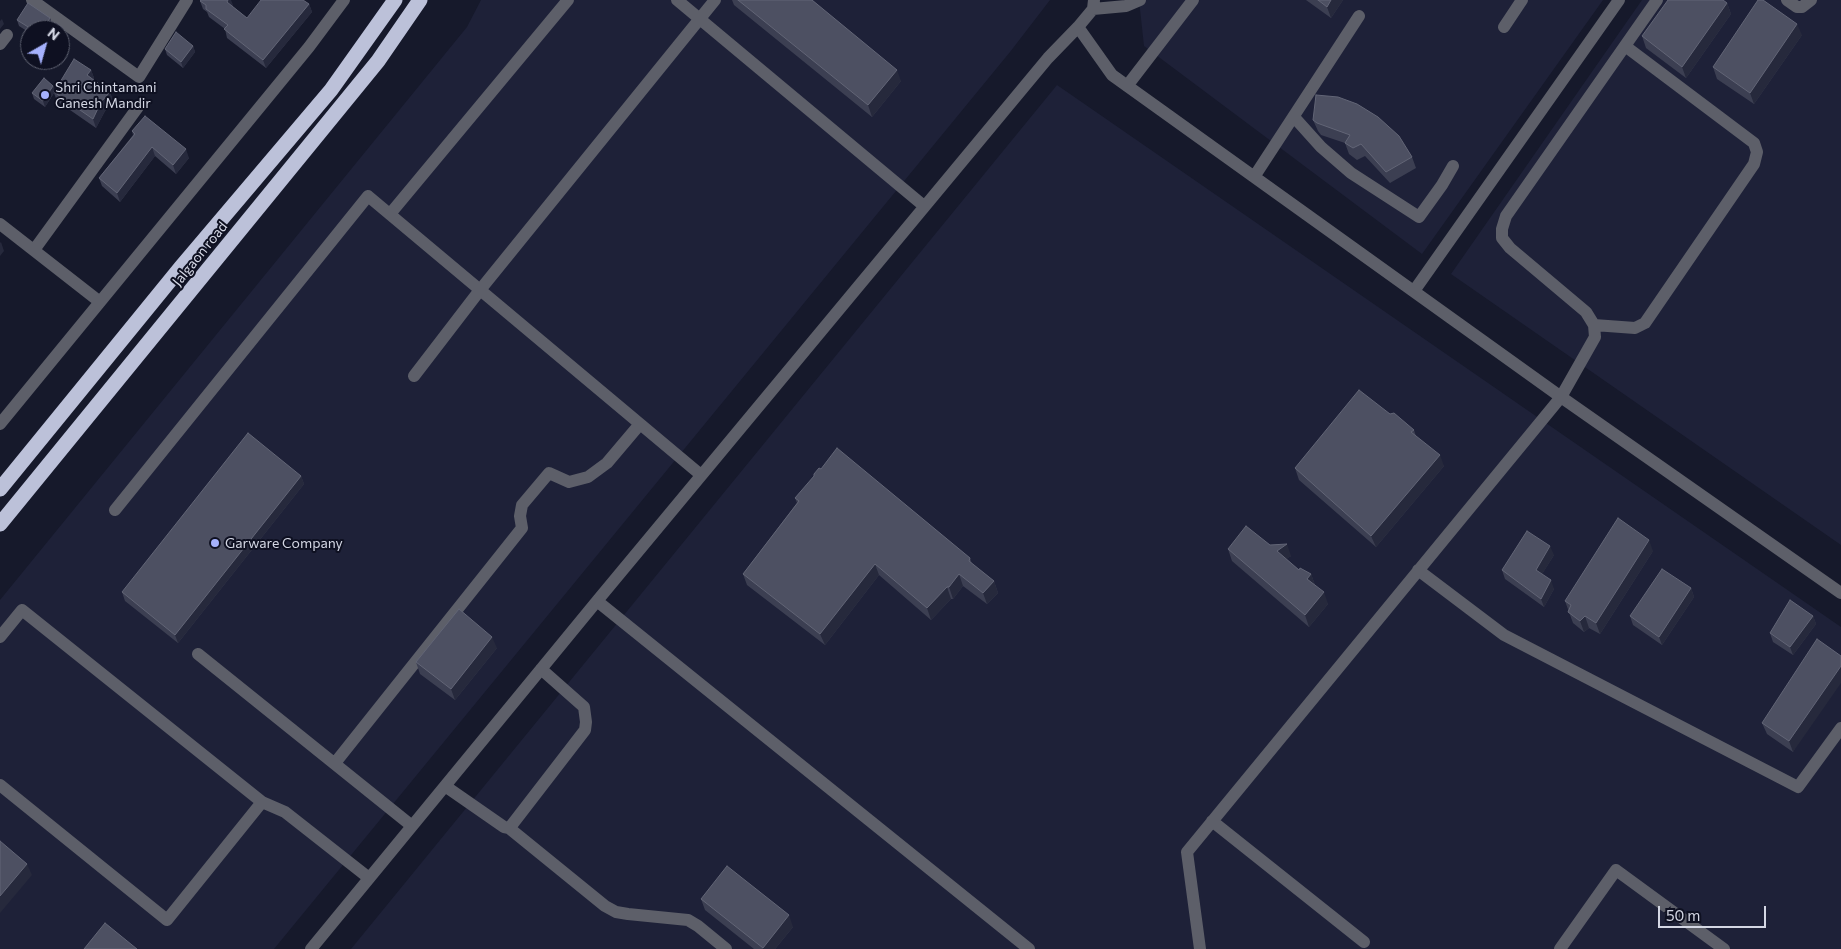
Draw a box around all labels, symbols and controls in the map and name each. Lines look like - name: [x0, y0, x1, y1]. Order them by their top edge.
- north arrow: [20, 20, 70, 70]
- text: N: [45, 24, 63, 44]
- place label: Shri Chintamani Ganesh Mandir: [55, 79, 157, 111]
- marker: Shri Chintamani Ganesh Mandir: [39, 89, 51, 101]
- street label: Jalgaon road: [169, 218, 231, 290]
- place label: Garware Company: [225, 535, 343, 551]
- marker: Garware Company: [209, 537, 221, 549]
- scale bar: [1661, 896, 1768, 928]
- text: 50 m: [1666, 906, 1700, 924]

